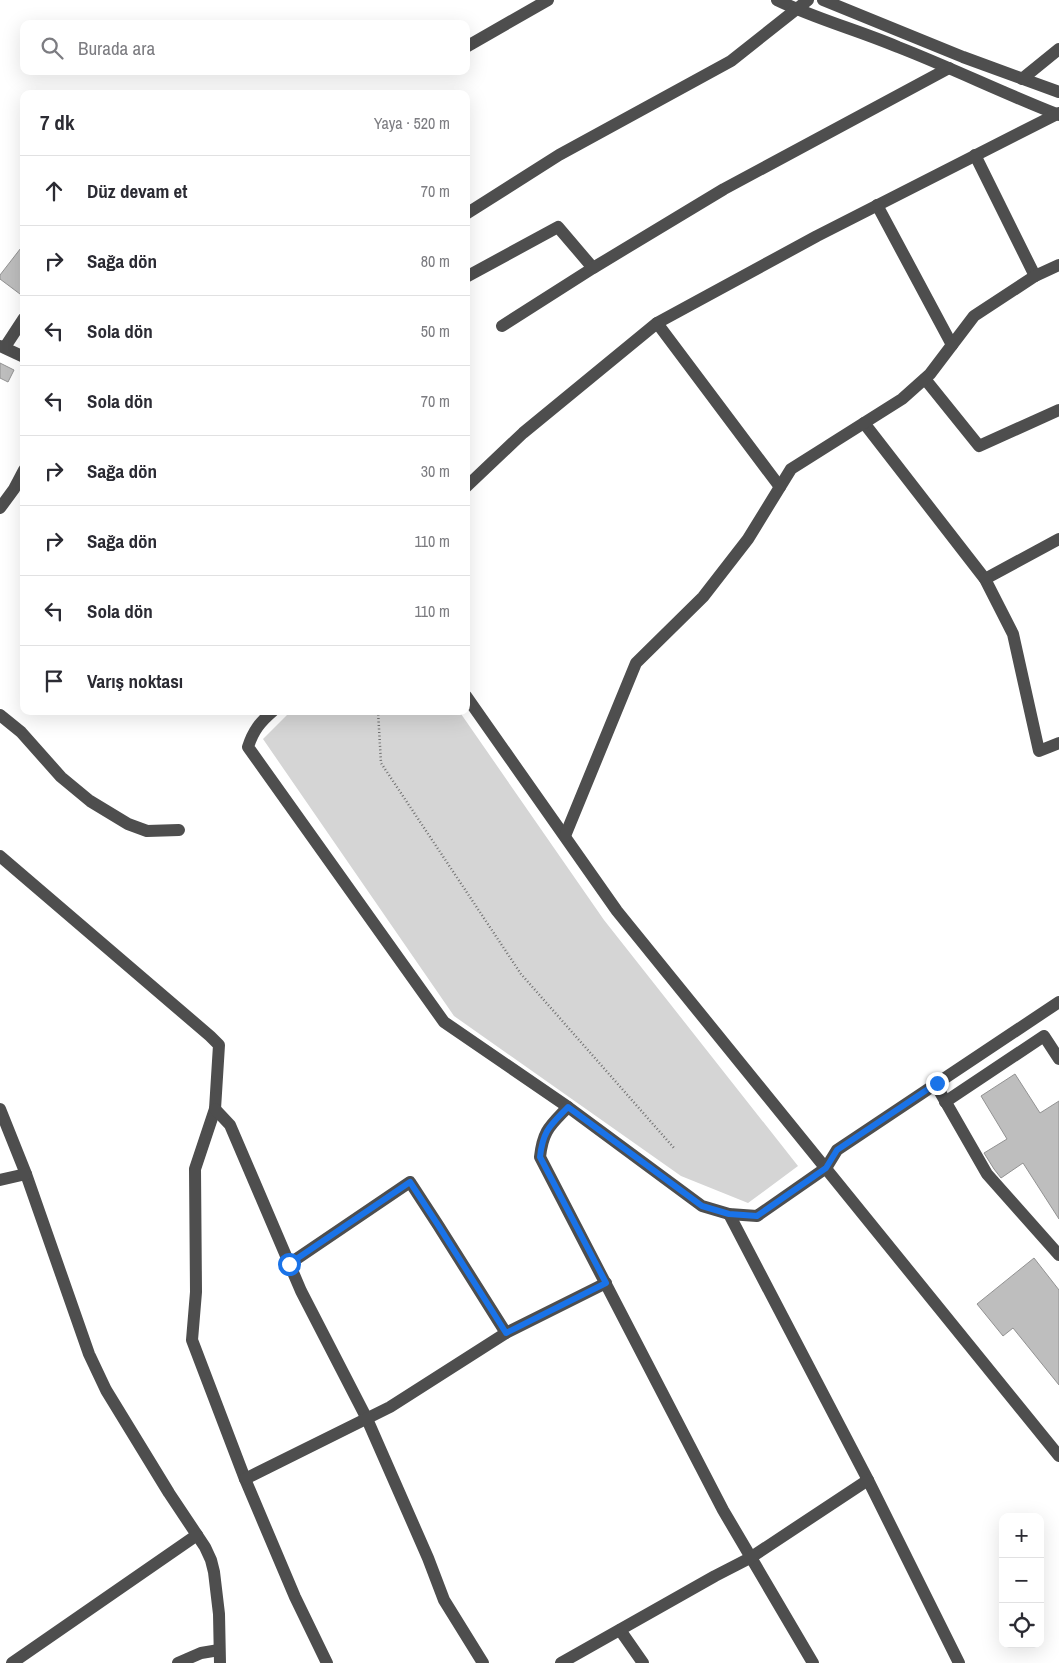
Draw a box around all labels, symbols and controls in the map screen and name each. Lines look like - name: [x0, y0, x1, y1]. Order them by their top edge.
- search box: [20, 20, 470, 75]
- icon: search: [38, 34, 66, 62]
- text: Burada ara: [78, 35, 155, 61]
- text: 7 dk: [40, 108, 74, 137]
- text: Yaya · 520 m: [374, 112, 450, 134]
- icon: ahead: [40, 177, 68, 205]
- text: Düz devam et: [87, 178, 187, 204]
- text: 70 m: [421, 180, 450, 202]
- icon: right: [40, 247, 68, 275]
- text: Sağa dön: [87, 248, 157, 274]
- text: 80 m: [421, 250, 450, 272]
- icon: left: [40, 317, 68, 345]
- text: Sola dön: [87, 318, 153, 344]
- text: 50 m: [421, 320, 450, 342]
- icon: left: [40, 387, 68, 415]
- text: Sola dön: [87, 388, 153, 414]
- text: 70 m: [421, 390, 450, 412]
- icon: right: [40, 457, 68, 485]
- text: Sağa dön: [87, 458, 157, 484]
- text: 30 m: [421, 460, 450, 482]
- icon: right: [40, 527, 68, 555]
- text: Sağa dön: [87, 528, 157, 554]
- text: 110 m: [414, 530, 450, 552]
- icon: left: [40, 597, 68, 625]
- text: Sola dön: [87, 598, 153, 624]
- text: 110 m: [414, 600, 450, 622]
- icon: arrive: [40, 667, 68, 695]
- text: Varış noktası: [87, 668, 183, 694]
- route end: [926, 1072, 949, 1095]
- route start: [278, 1253, 301, 1276]
- map controls: [999, 1513, 1044, 1648]
- button: +: [999, 1513, 1044, 1558]
- button: −: [999, 1558, 1044, 1603]
- button: locate: [999, 1603, 1044, 1648]

